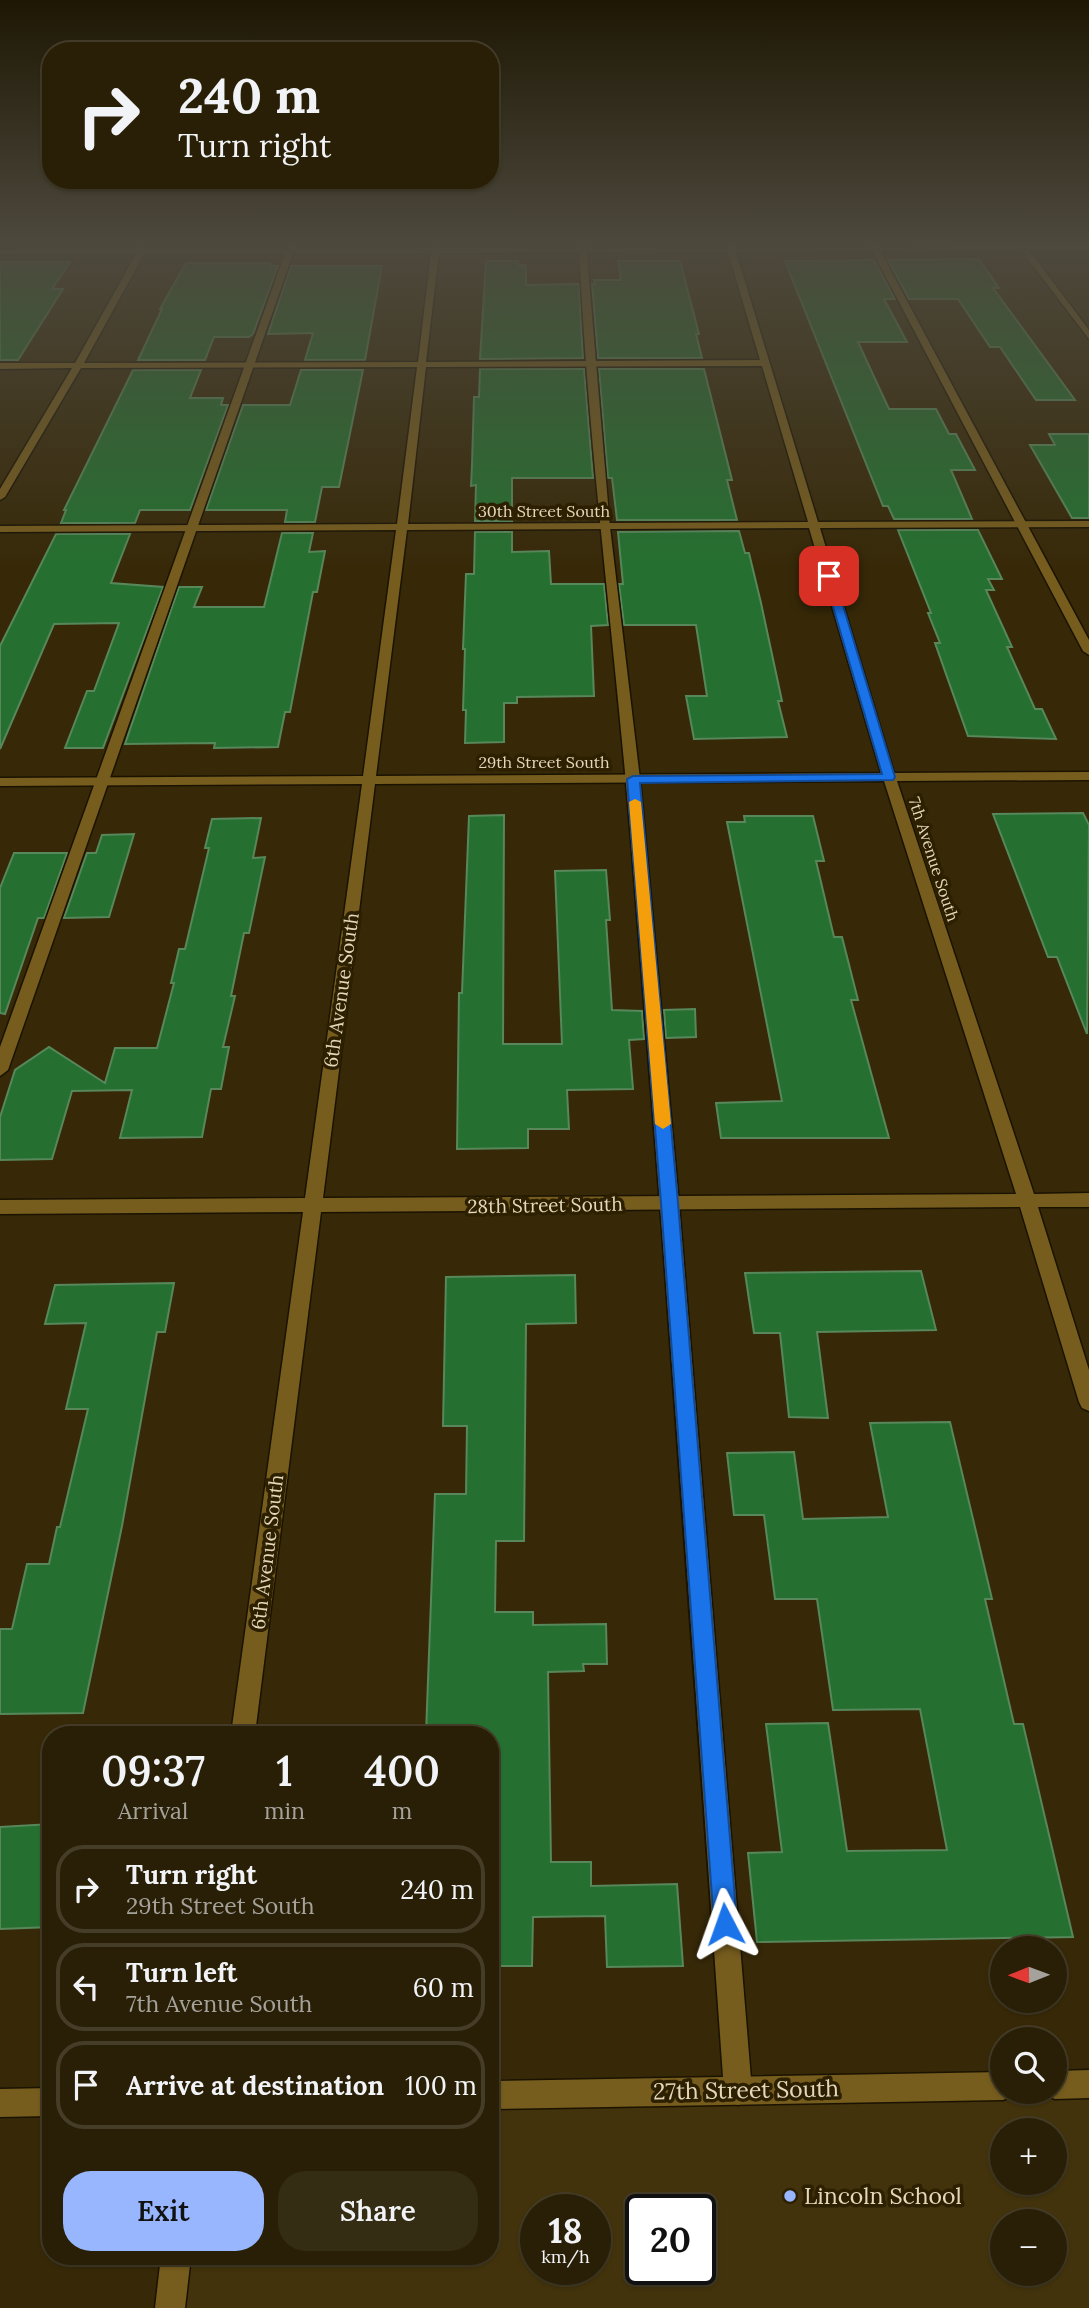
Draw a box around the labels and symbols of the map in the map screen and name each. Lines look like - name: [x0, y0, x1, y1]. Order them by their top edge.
- street label: 30th Street South: [478, 501, 610, 521]
- pin: [799, 546, 859, 606]
- street label: 29th Street South: [478, 752, 610, 772]
- street label: 7th Avenue South: [904, 794, 964, 924]
- street label: 6th Avenue South: [318, 911, 364, 1069]
- street label: 28th Street South: [467, 1192, 623, 1218]
- street label: 6th Avenue South: [246, 1473, 288, 1631]
- position arrow: [688, 1887, 762, 1961]
- north arrow: [990, 1936, 1068, 2012]
- street label: 27th Street South: [653, 2073, 839, 2106]
- place label: Lincoln School: [804, 2181, 962, 2210]
- marker: Lincoln School: [782, 2188, 798, 2204]
- speed limit sign: 20: [625, 2194, 716, 2285]

